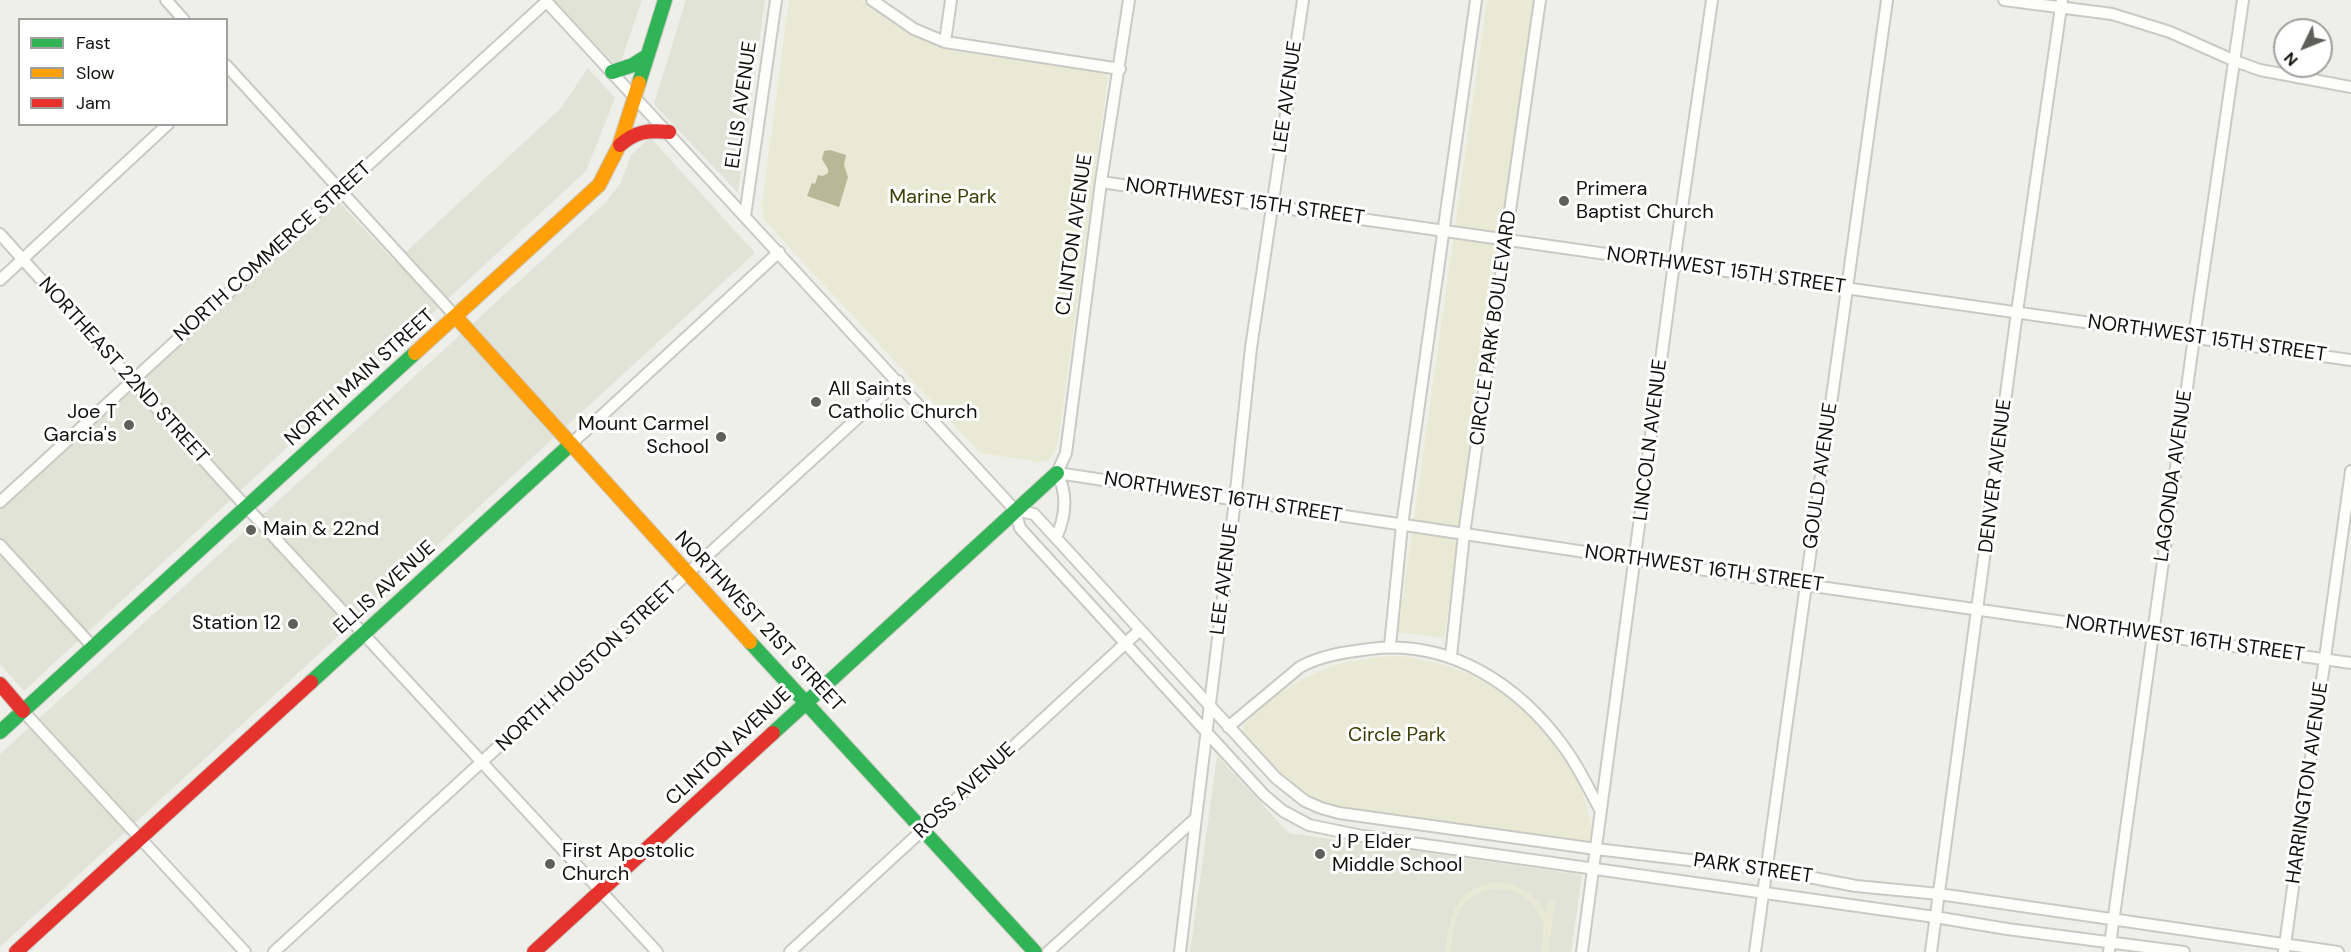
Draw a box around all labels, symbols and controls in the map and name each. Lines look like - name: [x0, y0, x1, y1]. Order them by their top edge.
- legend: [18, 18, 228, 126]
- north arrow: [2273, 18, 2333, 78]
- text: Fast: [76, 31, 111, 55]
- street label: ELLIS AVENUE: [721, 40, 763, 170]
- street label: LEE AVENUE: [1268, 40, 1308, 154]
- text: N: [2279, 48, 2303, 71]
- text: Slow: [76, 61, 115, 85]
- text: Jam: [76, 91, 111, 115]
- street label: CLINTON AVENUE: [1052, 153, 1098, 317]
- street label: NORTH COMMERCE STREET: [169, 157, 377, 347]
- street label: NORTHWEST 15TH STREET: [1124, 173, 1366, 231]
- place label: Primera Baptist Church: [1576, 178, 1714, 225]
- park label: Marine Park: [889, 186, 997, 210]
- marker: Primera Baptist Church: [1557, 194, 1571, 208]
- street label: CIRCLE PARK BOULEVARD: [1466, 209, 1522, 447]
- street label: NORTHWEST 15TH STREET: [1605, 242, 1847, 300]
- street label: NORTHEAST 22ND STREET: [33, 273, 213, 469]
- street label: NORTH MAIN STREET: [280, 304, 440, 452]
- street label: NORTHWEST 15TH STREET: [2086, 310, 2328, 368]
- street label: LINCOLN AVENUE: [1629, 358, 1673, 522]
- place label: All Saints Catholic Church: [828, 378, 977, 425]
- street label: LAGONDA AVENUE: [2150, 389, 2198, 563]
- marker: All Saints Catholic Church: [809, 395, 823, 409]
- street label: DENVER AVENUE: [1975, 398, 2017, 554]
- place label: Joe T Garcia's: [44, 401, 117, 448]
- street label: GOULD AVENUE: [1799, 401, 1843, 551]
- place label: Mount Carmel School: [578, 413, 709, 460]
- marker: Joe T Garcia's: [122, 418, 136, 432]
- marker: Mount Carmel School: [714, 430, 728, 444]
- street label: NORTHWEST 16TH STREET: [1102, 467, 1344, 529]
- place label: Main & 22nd: [263, 518, 379, 542]
- street label: LEE AVENUE: [1206, 522, 1244, 636]
- marker: Main & 22nd: [244, 523, 258, 537]
- street label: NORTHWEST 21ST STREET: [669, 527, 849, 717]
- street label: ELLIS AVENUE: [329, 536, 441, 640]
- street label: NORTHWEST 16TH STREET: [1583, 540, 1825, 598]
- street label: NORTH HOUSTON STREET: [492, 577, 682, 757]
- street label: NORTHWEST 16TH STREET: [2064, 610, 2306, 668]
- place label: Station 12: [192, 612, 281, 636]
- marker: Station 12: [286, 617, 300, 631]
- street label: HARRINGTON AVENUE: [2282, 680, 2334, 886]
- street label: CLINTON AVENUE: [661, 683, 797, 811]
- park label: Circle Park: [1348, 724, 1446, 748]
- street label: ROSS AVENUE: [909, 738, 1021, 844]
- place label: J P Elder Middle School: [1332, 831, 1463, 878]
- place label: First Apostolic Church: [562, 840, 695, 887]
- marker: J P Elder Middle School: [1313, 847, 1327, 861]
- street label: PARK STREET: [1692, 849, 1814, 889]
- marker: First Apostolic Church: [543, 857, 557, 871]

